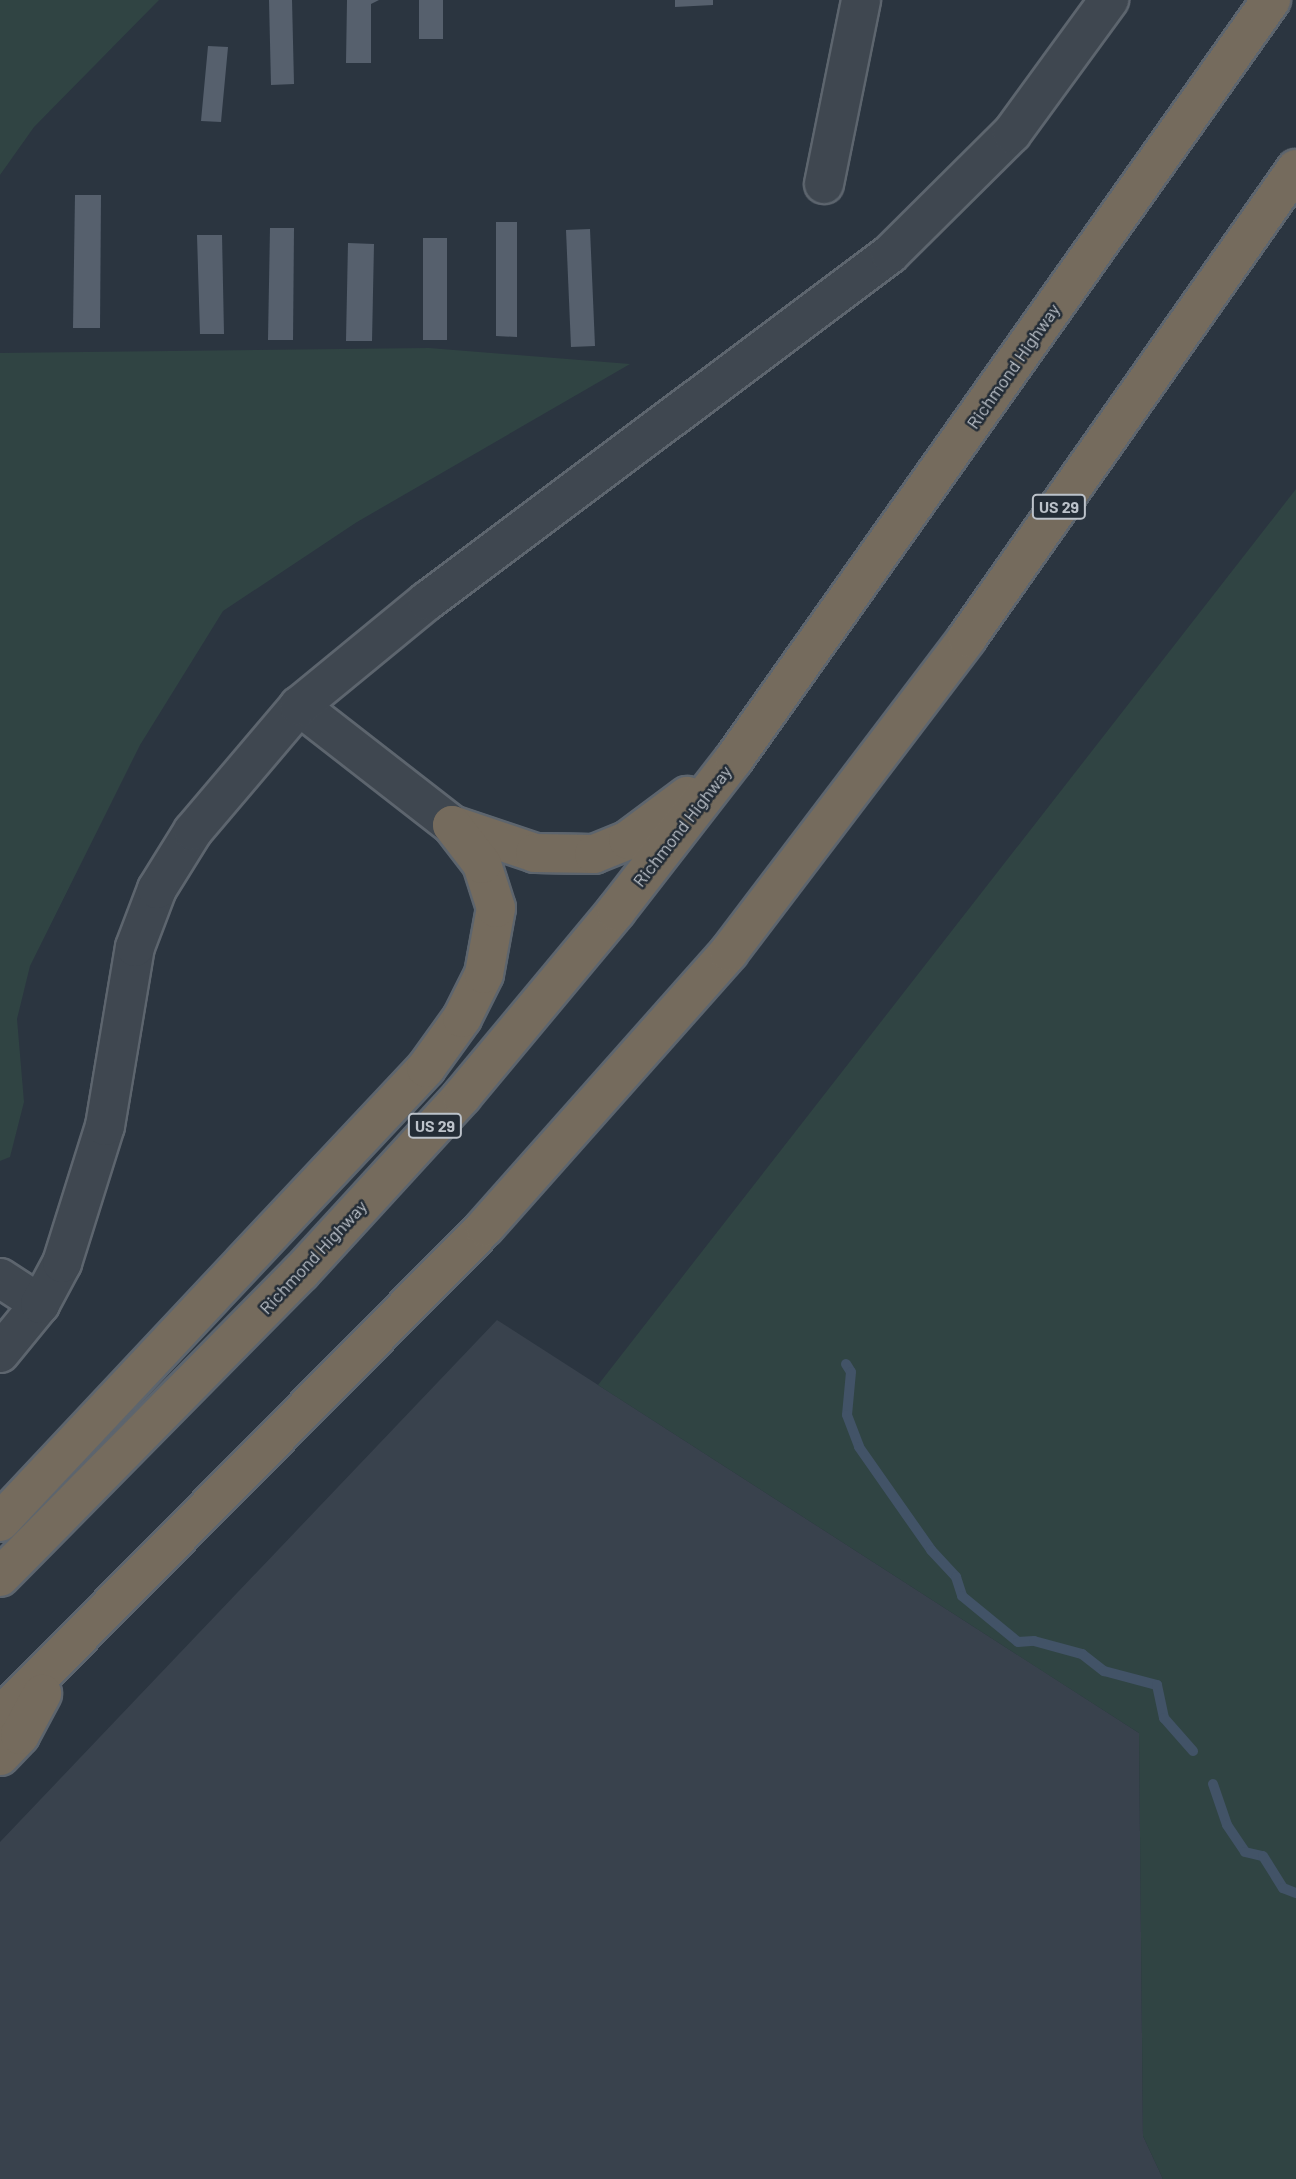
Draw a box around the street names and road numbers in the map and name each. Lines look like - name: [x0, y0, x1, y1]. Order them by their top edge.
- street label: Richmond Highway: [962, 299, 1064, 433]
- road number: US 29: [1031, 494, 1087, 520]
- street label: Richmond Highway: [628, 761, 736, 891]
- road number: US 29: [407, 1114, 463, 1138]
- street label: Richmond Highway: [255, 1196, 371, 1318]

